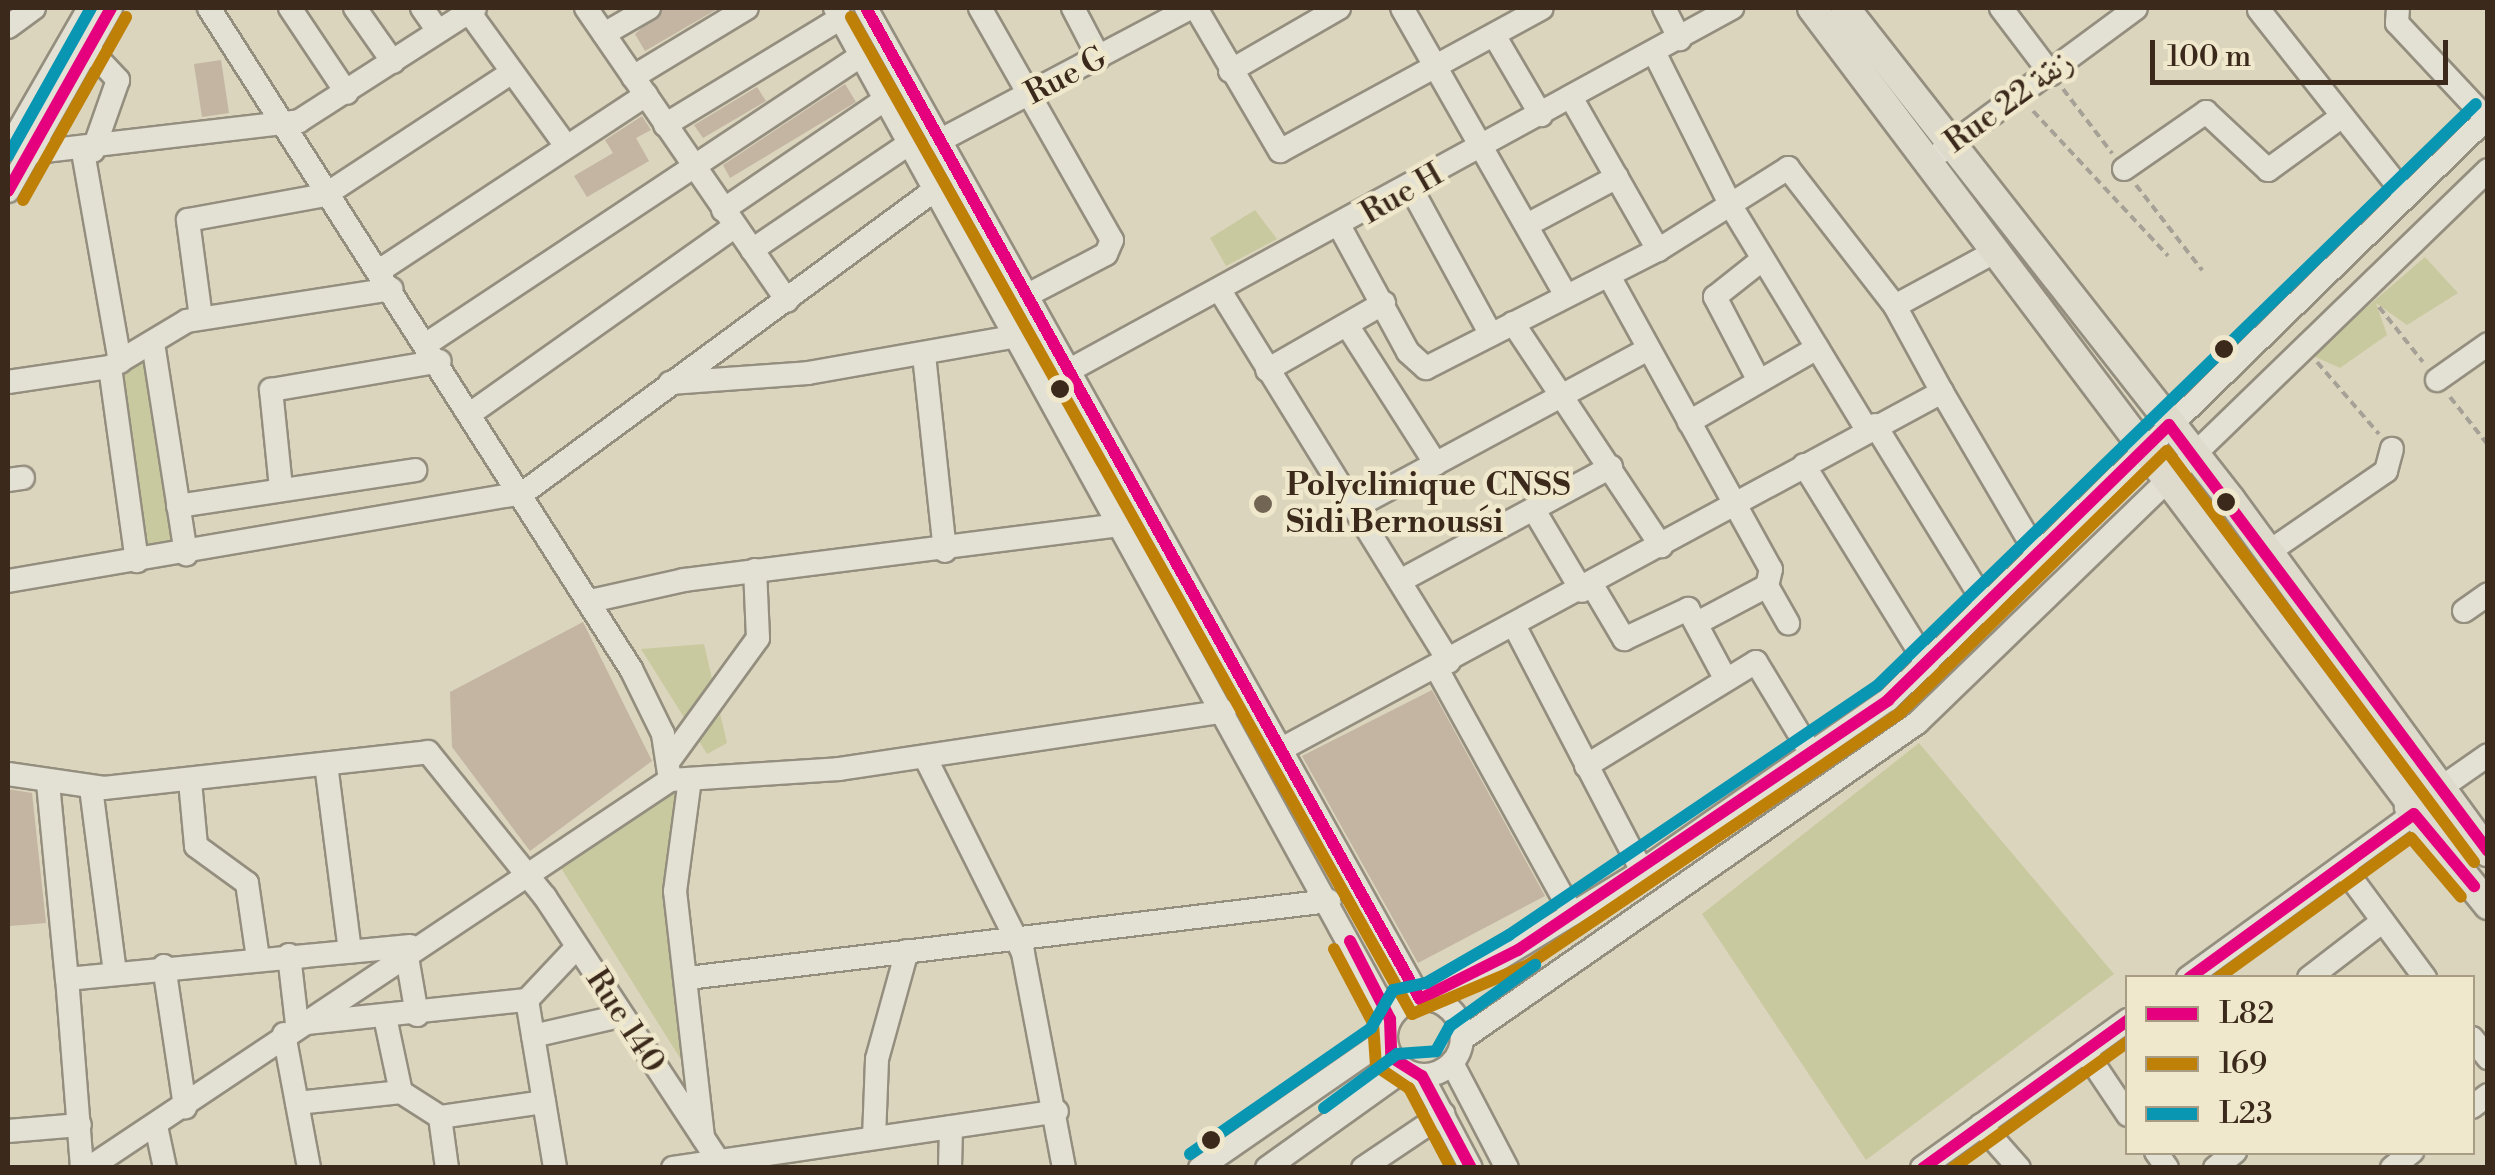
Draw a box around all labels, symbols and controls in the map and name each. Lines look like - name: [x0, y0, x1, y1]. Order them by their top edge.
- scale bar: [2155, 20, 2452, 82]
- text: 100 m: [2167, 38, 2251, 76]
- street label: Rue G: [1019, 39, 1113, 113]
- street label: Rue 22 زنقة: [1937, 43, 2081, 161]
- street label: Rue H: [1354, 155, 1450, 233]
- unlabelled marker: [2214, 339, 2234, 359]
- unlabelled marker: [1050, 379, 1070, 399]
- place label: Polyclinique ِCNSS Sidi Bernoussi: [1286, 467, 1566, 542]
- marker: Polyclinique ِCNSS Sidi Bernoussi: [1250, 491, 1276, 517]
- unlabelled marker: [2216, 492, 2236, 512]
- street label: Rue 140: [577, 962, 673, 1080]
- legend: [2125, 975, 2475, 1155]
- text: L82: [2219, 995, 2274, 1033]
- text: 169: [2219, 1045, 2267, 1083]
- text: L23: [2219, 1095, 2273, 1133]
- unlabelled marker: [1201, 1130, 1221, 1150]

